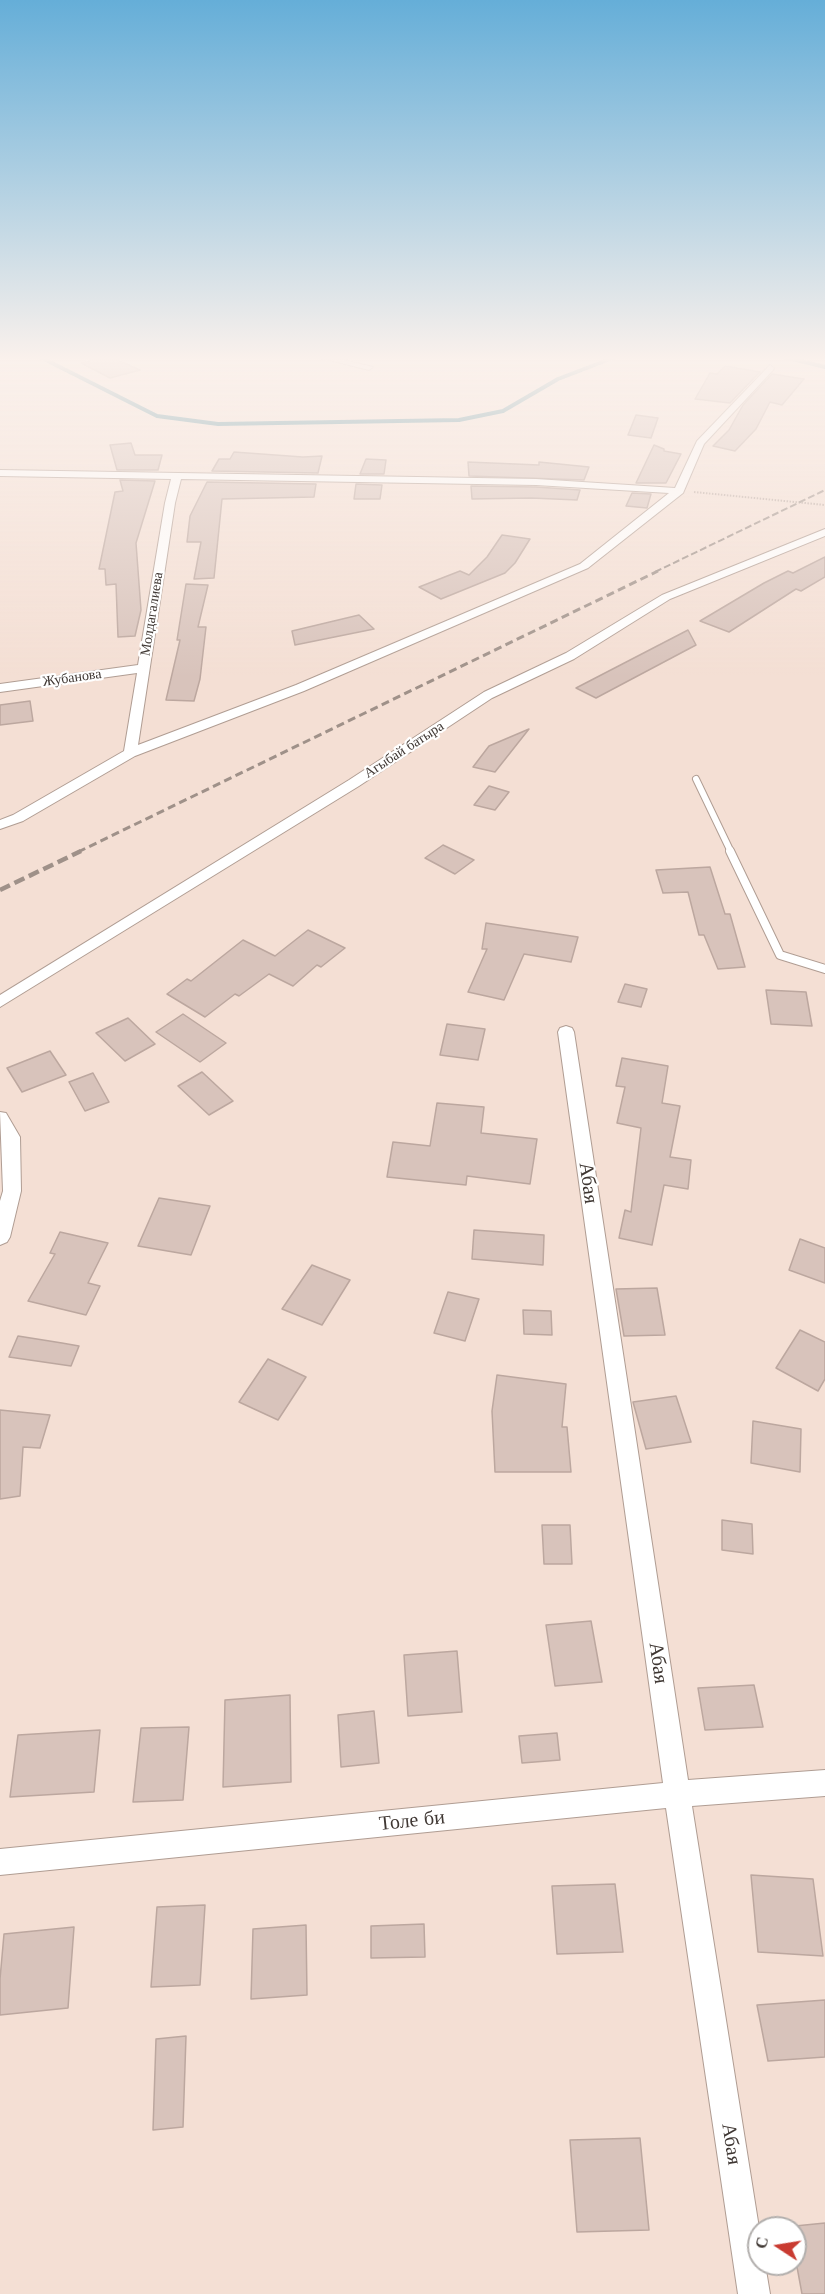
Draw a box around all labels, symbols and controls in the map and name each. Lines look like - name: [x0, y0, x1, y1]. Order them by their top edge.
- street label: Молдагалиева: [137, 571, 167, 657]
- street label: Жубанова: [42, 666, 102, 690]
- street label: Агыбай батыра: [361, 718, 447, 782]
- street label: Абая: [573, 1161, 603, 1205]
- street label: Абая: [643, 1641, 673, 1685]
- street label: Толе би: [378, 1806, 446, 1836]
- street label: Абая: [716, 2122, 746, 2166]
- north arrow: [747, 2216, 807, 2276]
- text: С: [750, 2235, 772, 2250]

